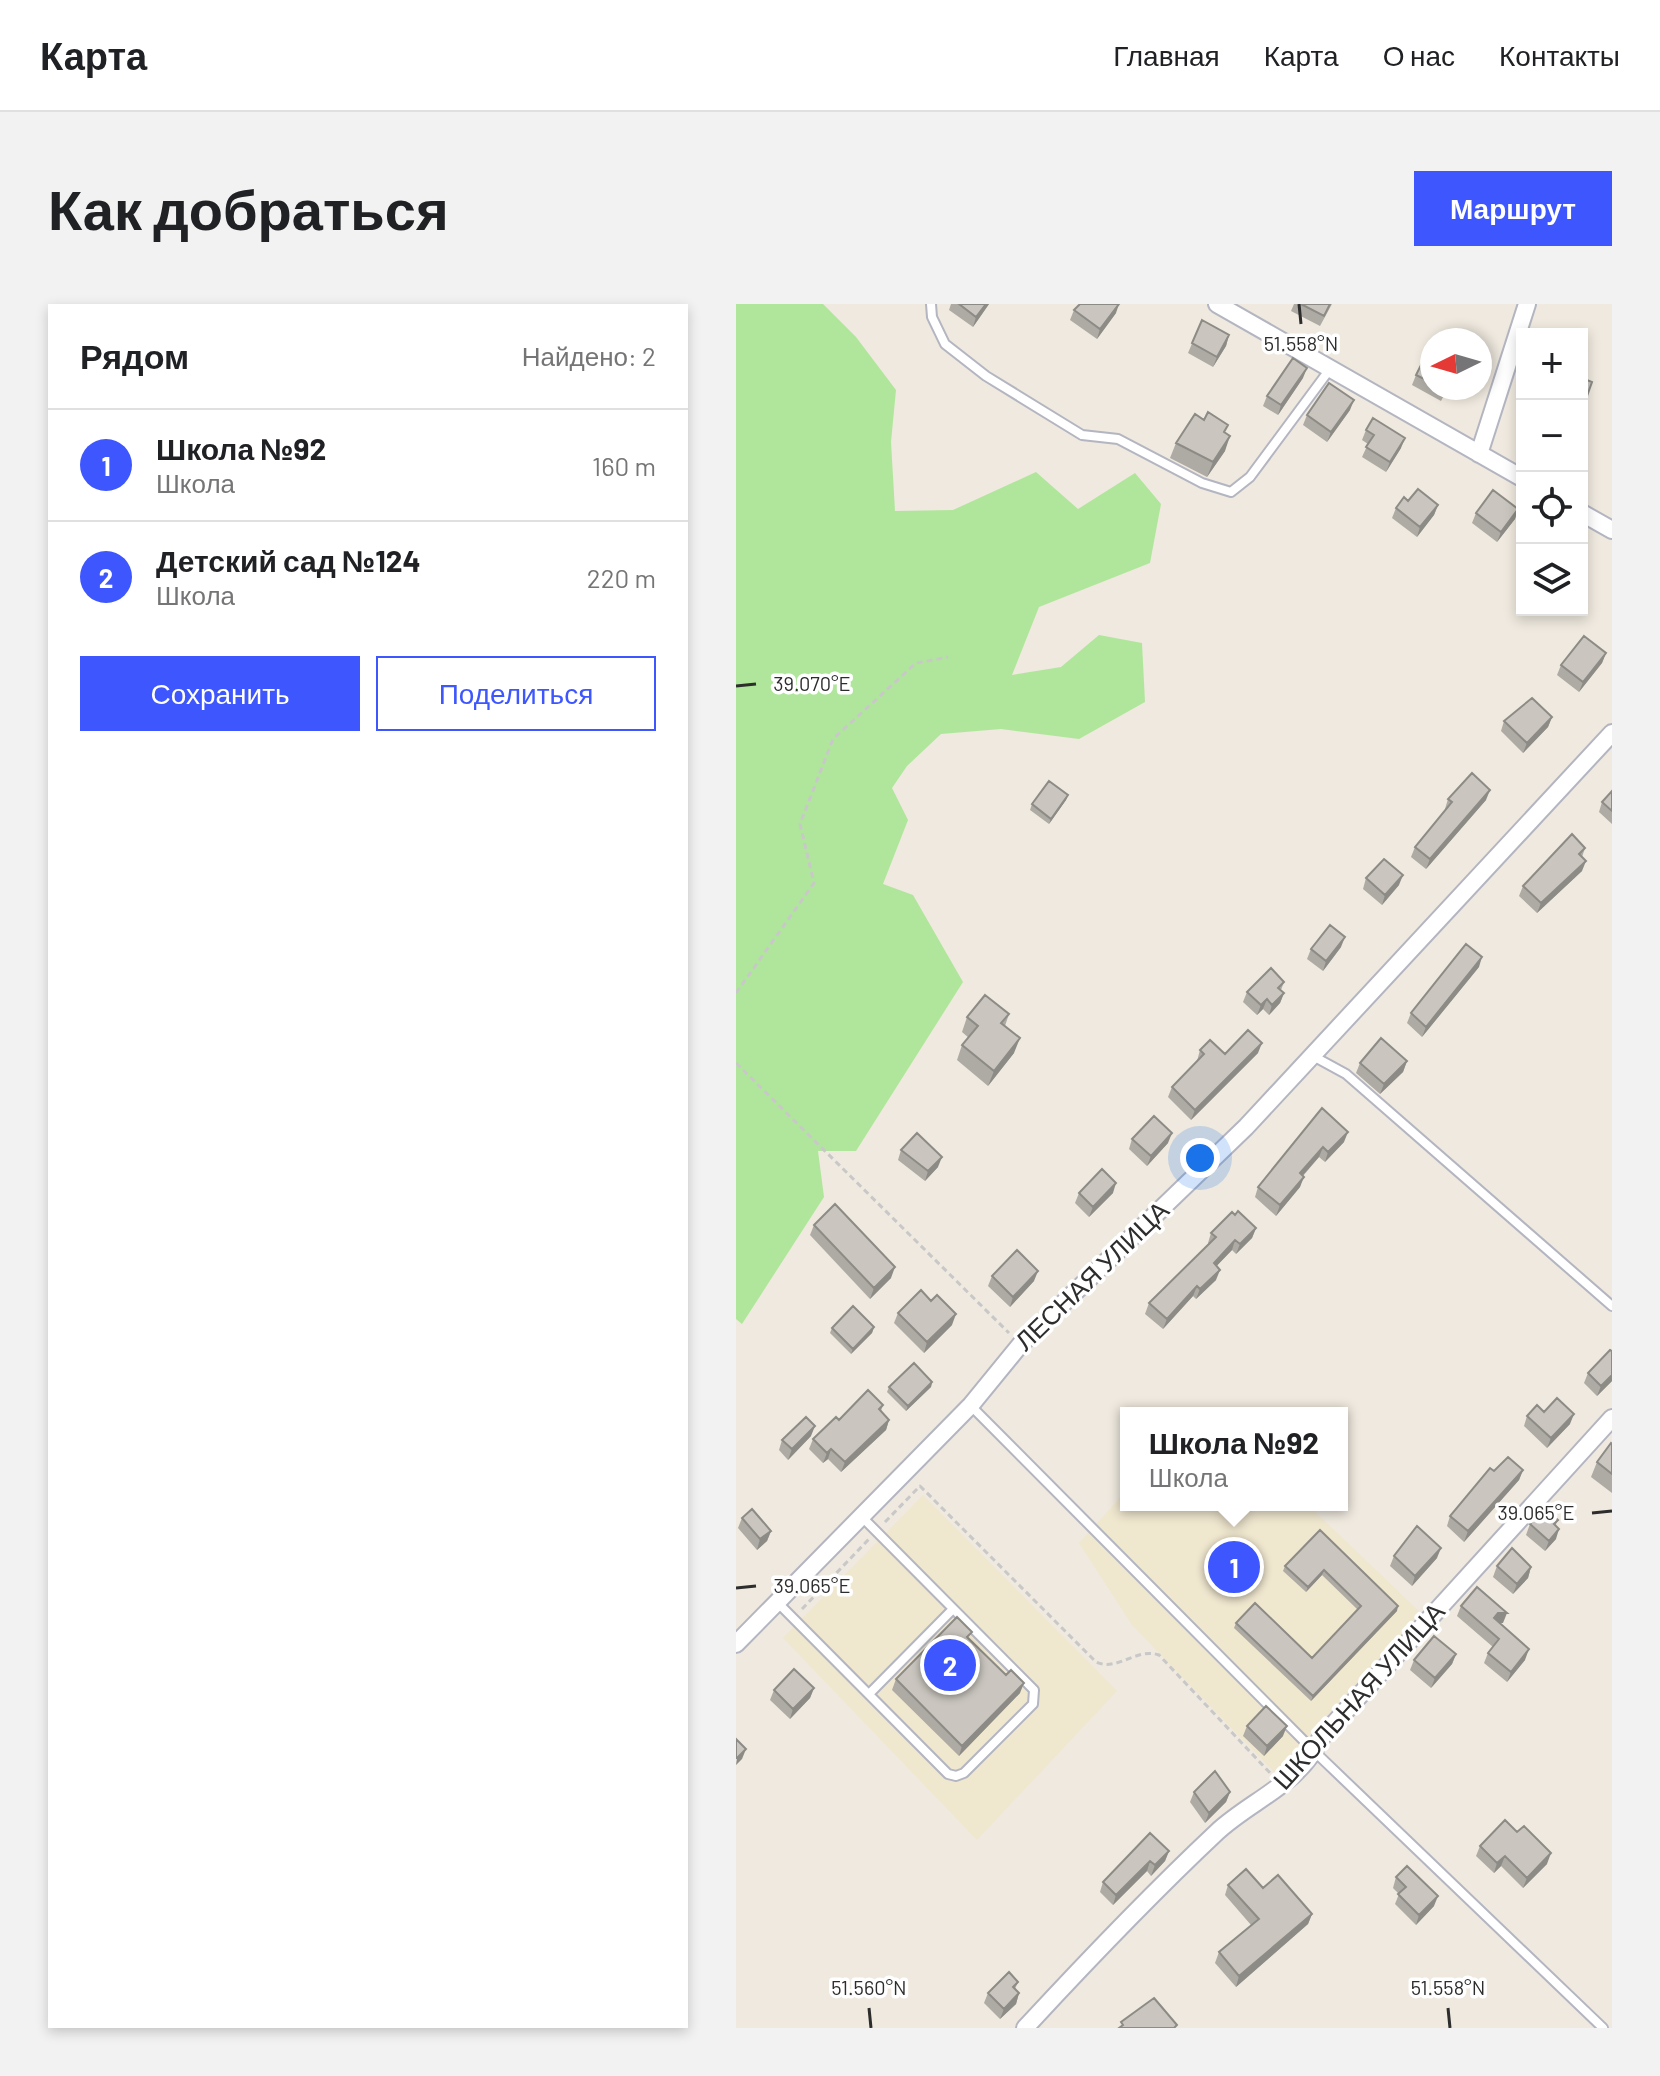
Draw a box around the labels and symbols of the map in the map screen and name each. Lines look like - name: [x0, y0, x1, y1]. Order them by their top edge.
- north arrow: [1420, 328, 1492, 400]
- text: 51.558°N: [1264, 331, 1338, 355]
- text: 39.070°E: [773, 671, 851, 695]
- your location: [1180, 1138, 1220, 1178]
- street label: ЛЕСНАЯ УЛИЦА: [1008, 1193, 1175, 1356]
- text: 39.065°E: [1497, 1500, 1575, 1524]
- pin: 1: [1208, 1537, 1260, 1597]
- text: 39.065°E: [773, 1573, 851, 1597]
- street label: ШКОЛЬНАЯ УЛИЦА: [1266, 1595, 1450, 1795]
- pin: 2: [924, 1635, 976, 1695]
- text: 51.560°N: [831, 1975, 907, 1999]
- text: 51.558°N: [1411, 1975, 1485, 1999]

